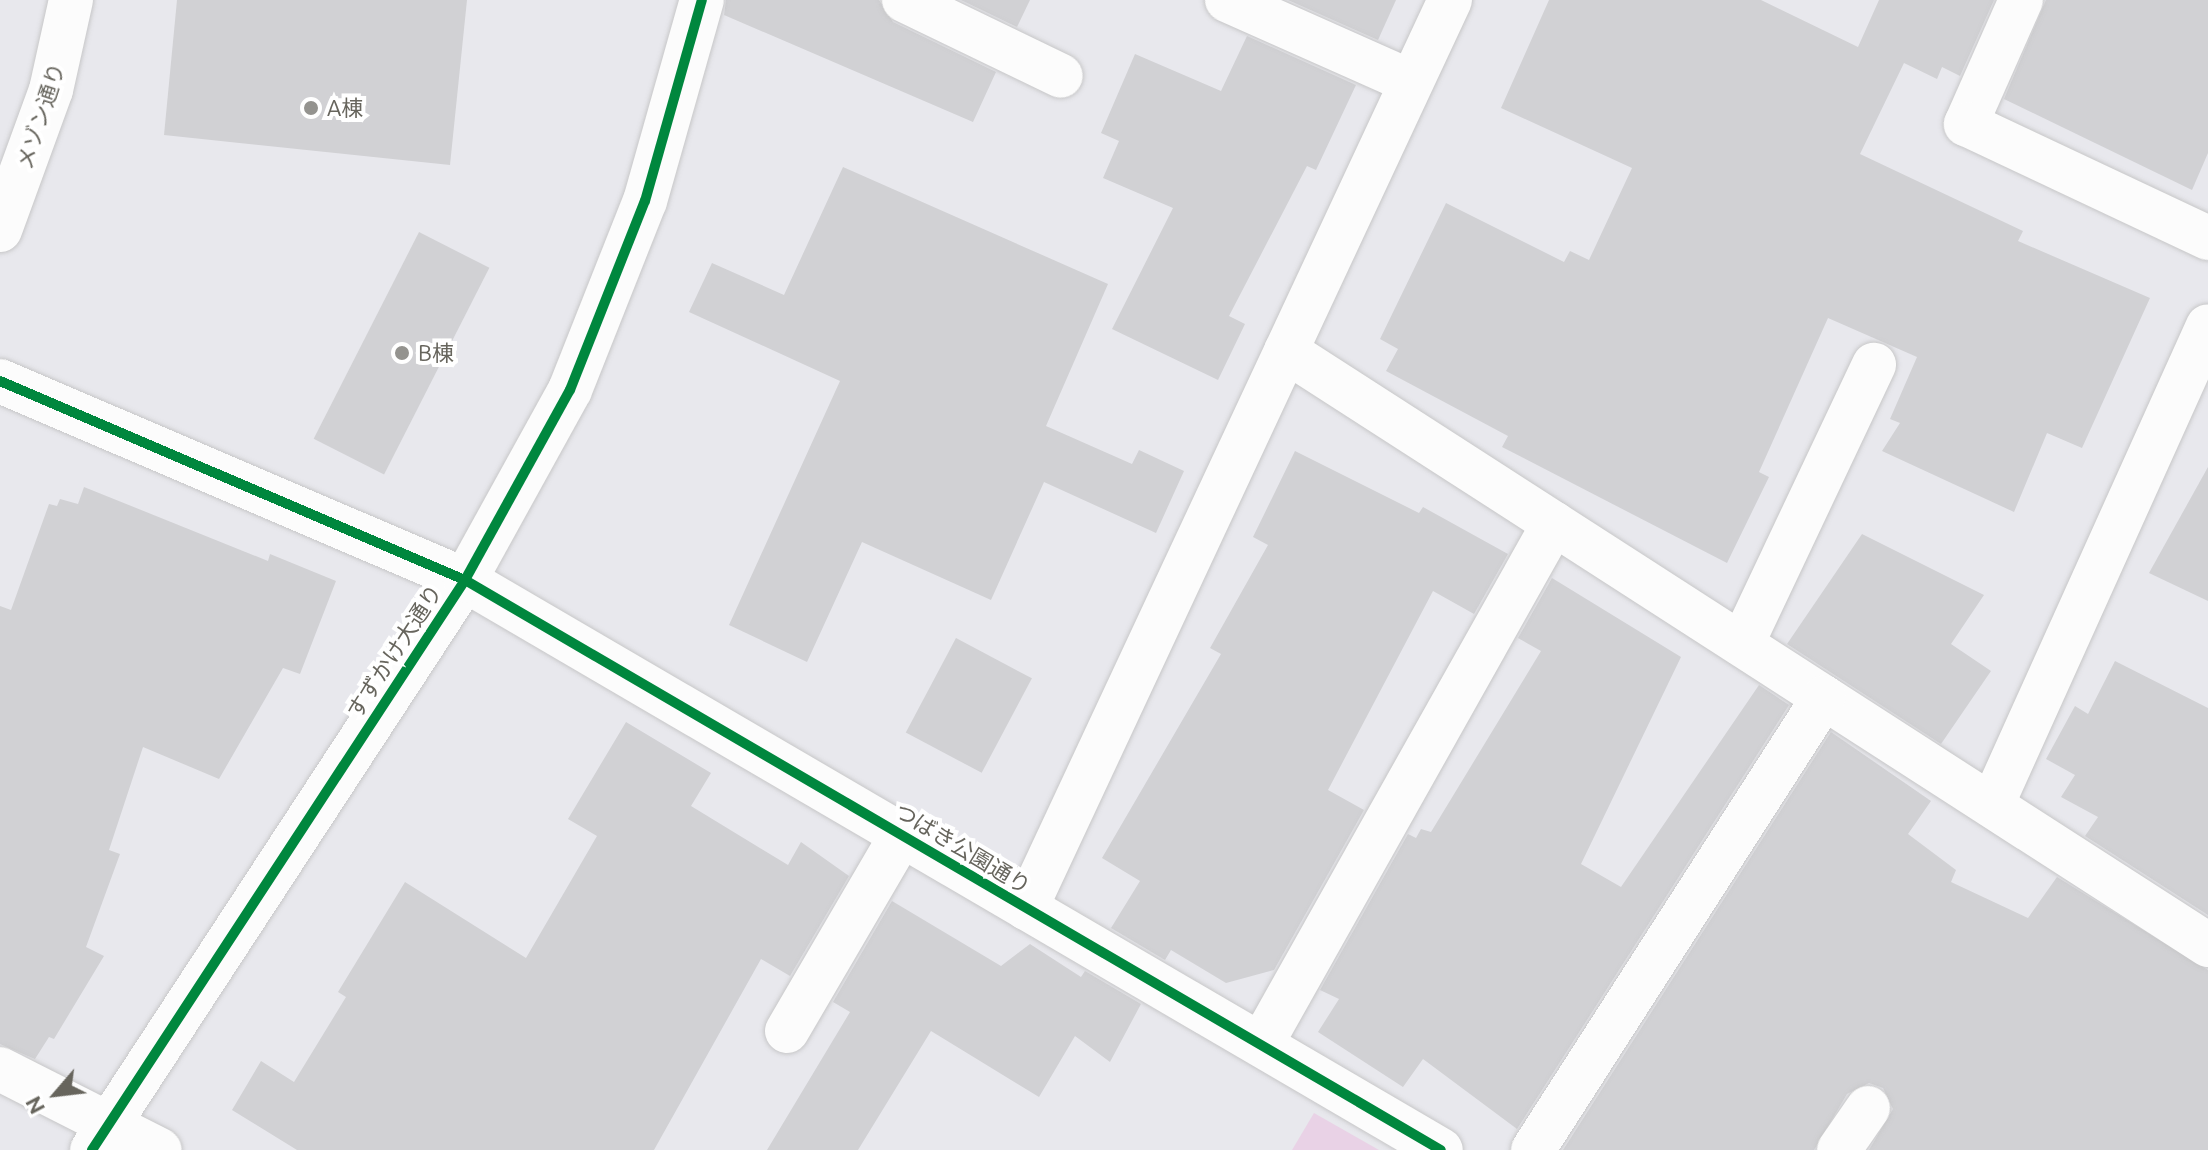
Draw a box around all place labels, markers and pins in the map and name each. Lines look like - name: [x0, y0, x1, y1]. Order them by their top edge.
- place label: A棟: [327, 95, 363, 121]
- marker: A棟: [302, 99, 320, 117]
- place label: B棟: [418, 340, 454, 366]
- marker: B棟: [393, 344, 411, 362]

